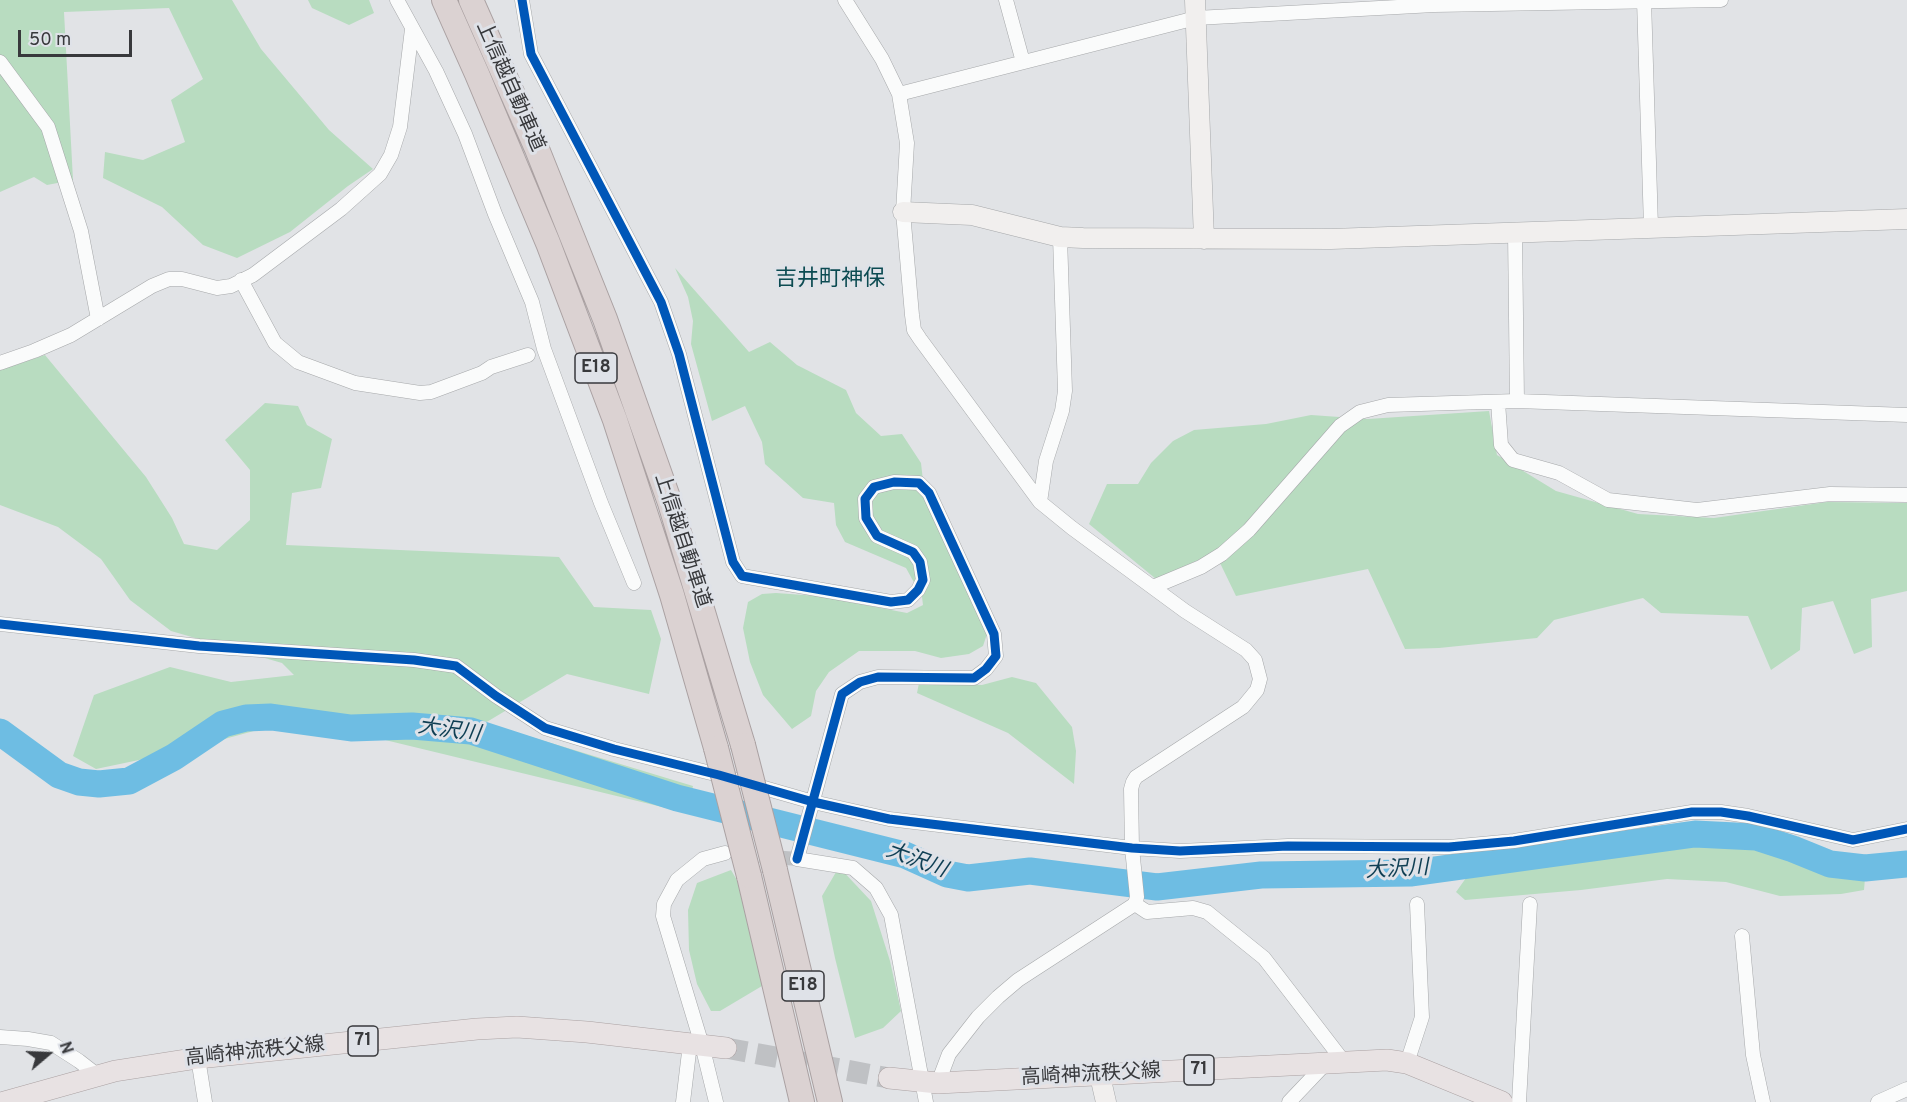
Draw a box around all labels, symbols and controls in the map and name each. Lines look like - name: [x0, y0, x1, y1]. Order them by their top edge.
- scale bar: [21, 18, 135, 56]
- street label: 上信越自動車道: [470, 18, 548, 156]
- text: 50 m: [29, 29, 71, 52]
- district label: 吉井町神保: [775, 268, 885, 294]
- road number: E18: [575, 353, 617, 383]
- street label: 上信越自動車道: [648, 471, 714, 611]
- water label: 大沢川: [416, 715, 482, 749]
- water label: 大沢川: [882, 839, 950, 885]
- water label: 大沢川: [1365, 857, 1429, 885]
- road number: E18: [782, 971, 824, 1001]
- north arrow: [18, 1024, 78, 1084]
- road number: 71: [348, 1026, 378, 1056]
- street label: 高崎神流秩父線: [184, 1034, 326, 1072]
- text: N: [54, 1039, 76, 1057]
- road number: 71: [1184, 1055, 1214, 1085]
- street label: 高崎神流秩父線: [1020, 1060, 1162, 1092]

